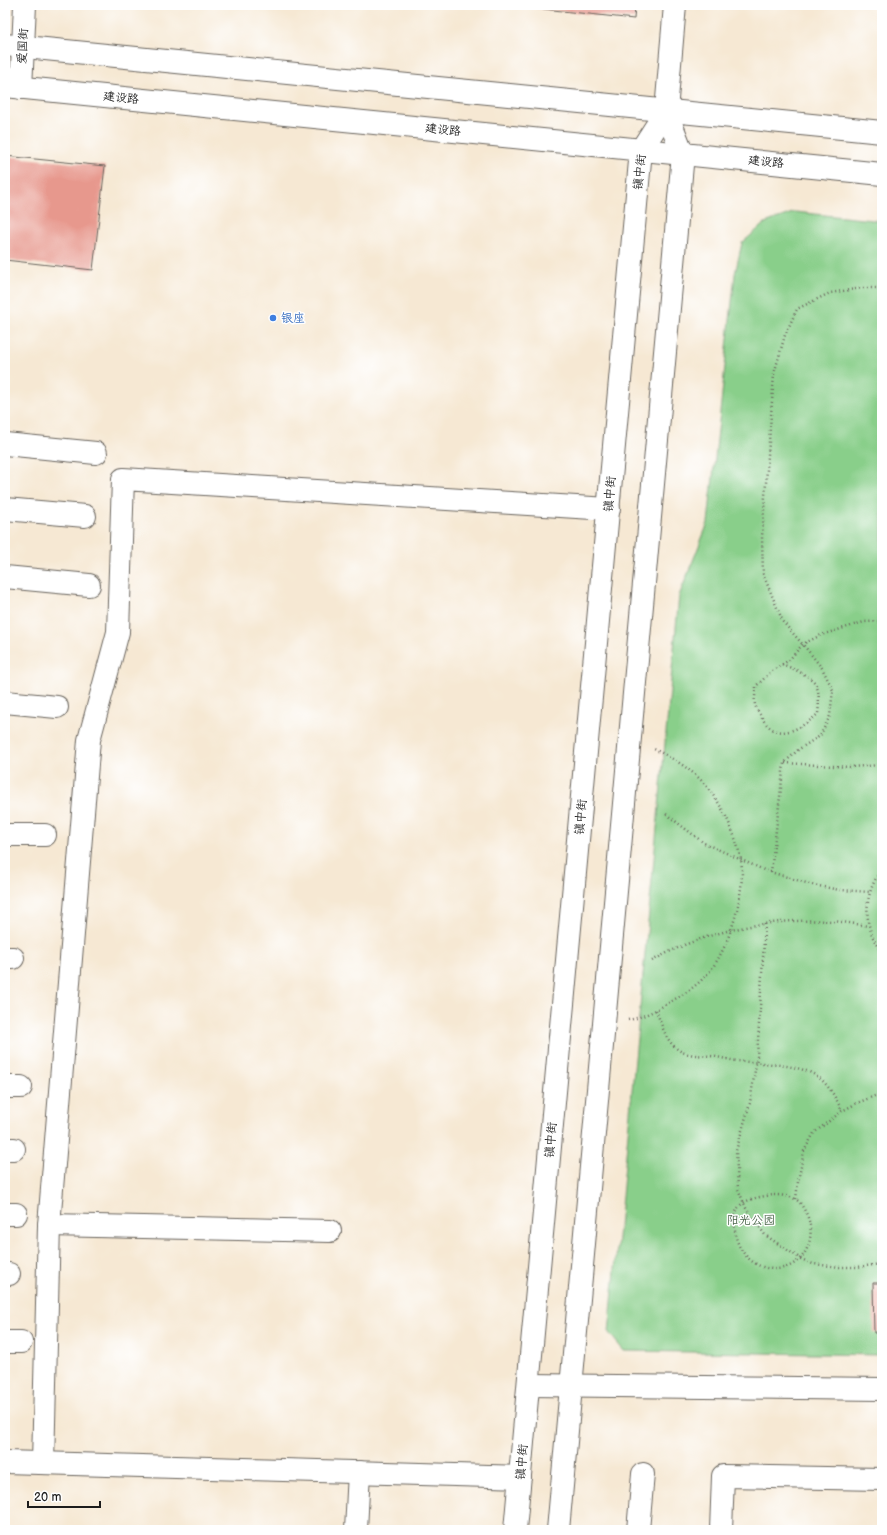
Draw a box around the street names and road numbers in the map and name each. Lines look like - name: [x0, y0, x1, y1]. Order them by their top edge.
- street label: 爱国街: [15, 28, 31, 64]
- street label: 建设路: [102, 89, 140, 107]
- street label: 建设路: [424, 121, 462, 139]
- street label: 镇中街: [631, 153, 649, 191]
- street label: 建设路: [747, 153, 785, 171]
- street label: 镇中街: [601, 475, 619, 513]
- street label: 镇中街: [572, 798, 590, 836]
- street label: 镇中街: [542, 1121, 560, 1159]
- street label: 镇中街: [513, 1443, 531, 1481]

